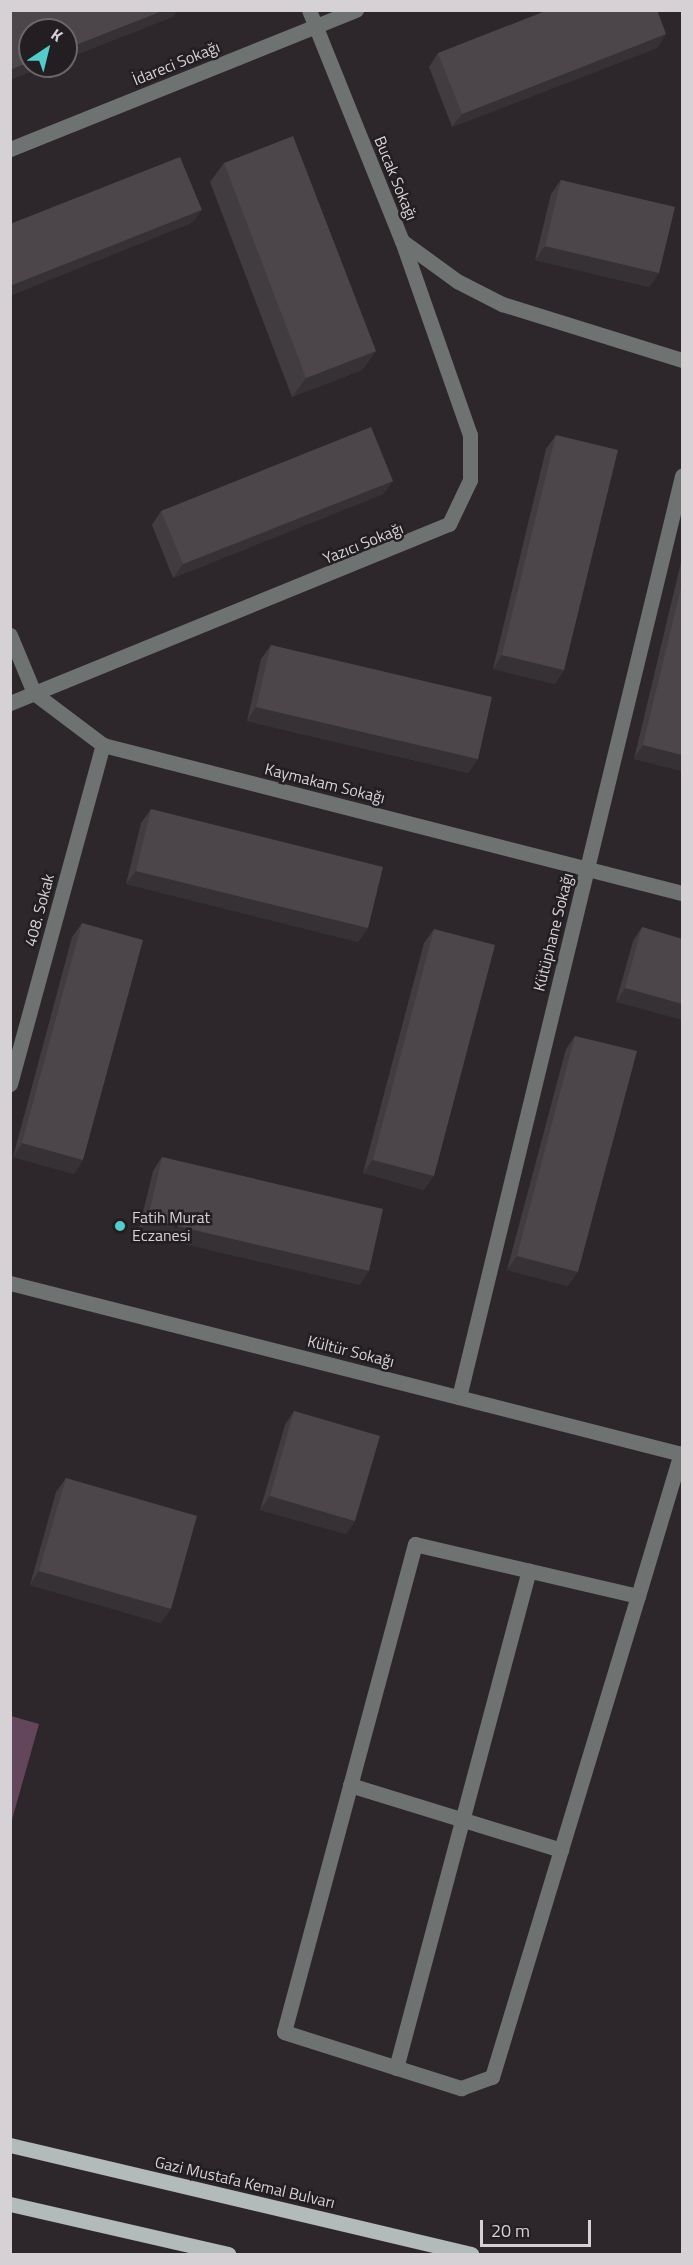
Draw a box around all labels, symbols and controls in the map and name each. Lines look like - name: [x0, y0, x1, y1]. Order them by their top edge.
- north arrow: [18, 18, 78, 78]
- text: K: [46, 22, 68, 47]
- street label: İdareci Sokağı: [130, 37, 222, 89]
- street label: Bucak Sokağı: [370, 133, 422, 223]
- street label: Yazıcı Sokağı: [320, 518, 406, 568]
- street label: Kaymakam Sokağı: [263, 759, 387, 807]
- street label: Kütüphane Sokağı: [529, 871, 577, 993]
- street label: 408. Sokak: [20, 872, 58, 948]
- place label: Fatih Murat Eczanesi: [132, 1207, 210, 1245]
- marker: Fatih Murat Eczanesi: [113, 1219, 127, 1233]
- street label: Kültür Sokağı: [306, 1331, 396, 1371]
- street label: Gazi Mustafa Kemal Bulvarı: [153, 2152, 337, 2212]
- scale bar: [483, 2208, 594, 2246]
- text: 20 m: [491, 2217, 530, 2244]

